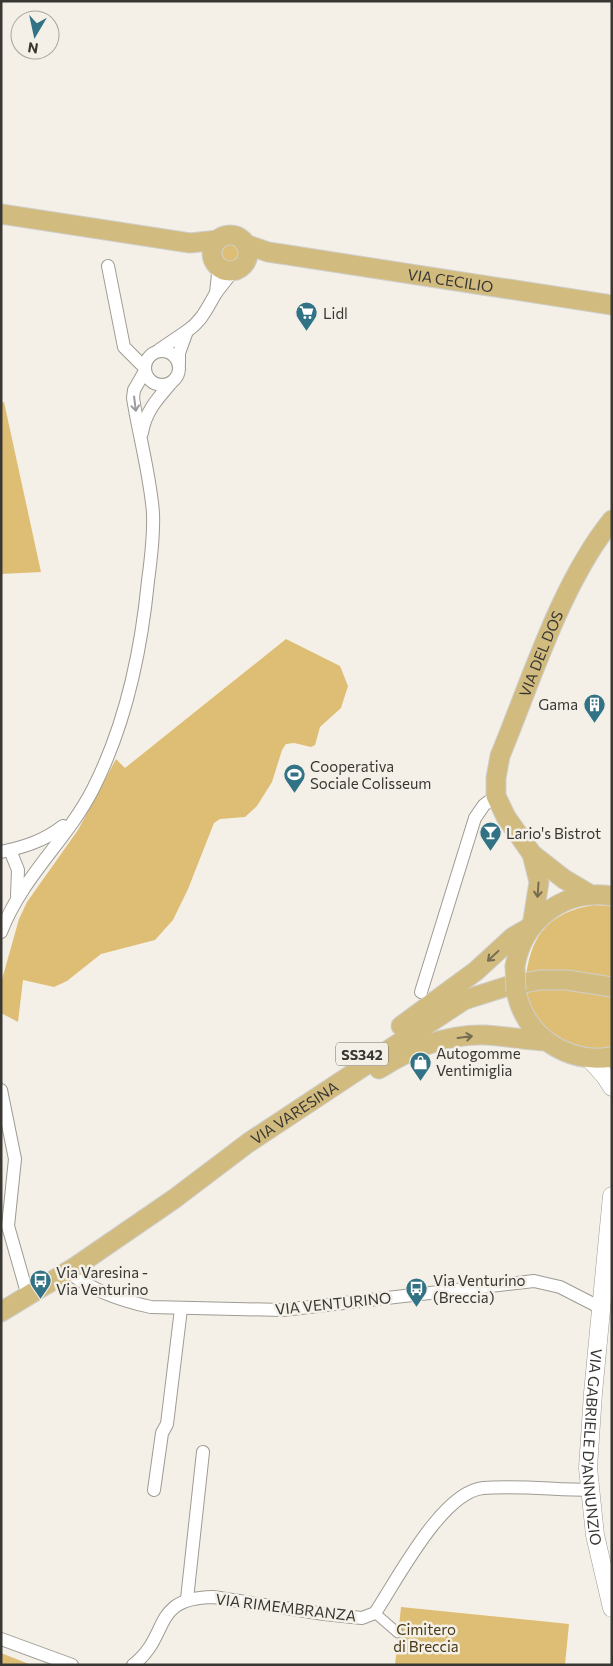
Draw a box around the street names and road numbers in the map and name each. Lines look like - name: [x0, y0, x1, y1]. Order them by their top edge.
- street label: VIA CECILIO: [406, 265, 495, 296]
- street label: VIA DEL DOS: [515, 608, 566, 699]
- road number: SS342: [336, 1042, 388, 1066]
- street label: VIA VARESINA: [247, 1077, 341, 1148]
- street label: VIA VENTURINO: [274, 1288, 392, 1318]
- street label: VIA GABRIELE D'ANNUNZIO: [579, 1348, 606, 1547]
- street label: VIA RIMEMBRANZA: [215, 1589, 357, 1625]

